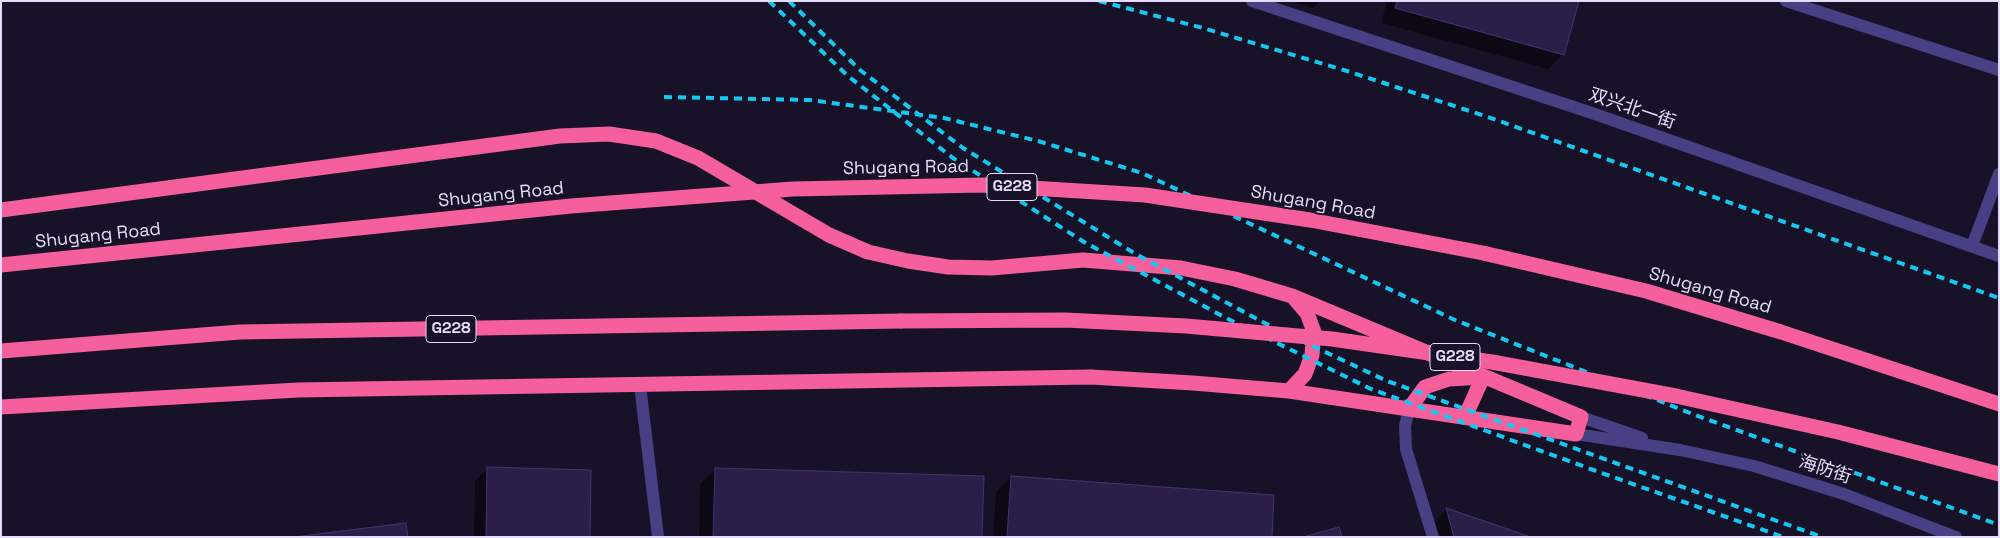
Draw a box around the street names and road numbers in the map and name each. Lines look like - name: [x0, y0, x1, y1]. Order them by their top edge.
- street label: 双兴北一街: [1586, 84, 1678, 134]
- street label: Shugang Road: [843, 156, 969, 180]
- road number: G228: [987, 173, 1037, 200]
- street label: Shugang Road: [437, 178, 565, 212]
- street label: Shugang Road: [1249, 181, 1377, 225]
- street label: Shugang Road: [34, 219, 162, 253]
- street label: Shugang Road: [1646, 263, 1774, 319]
- road number: G228: [426, 316, 476, 342]
- road number: G228: [1430, 344, 1480, 371]
- street label: 海防街: [1796, 451, 1854, 489]

